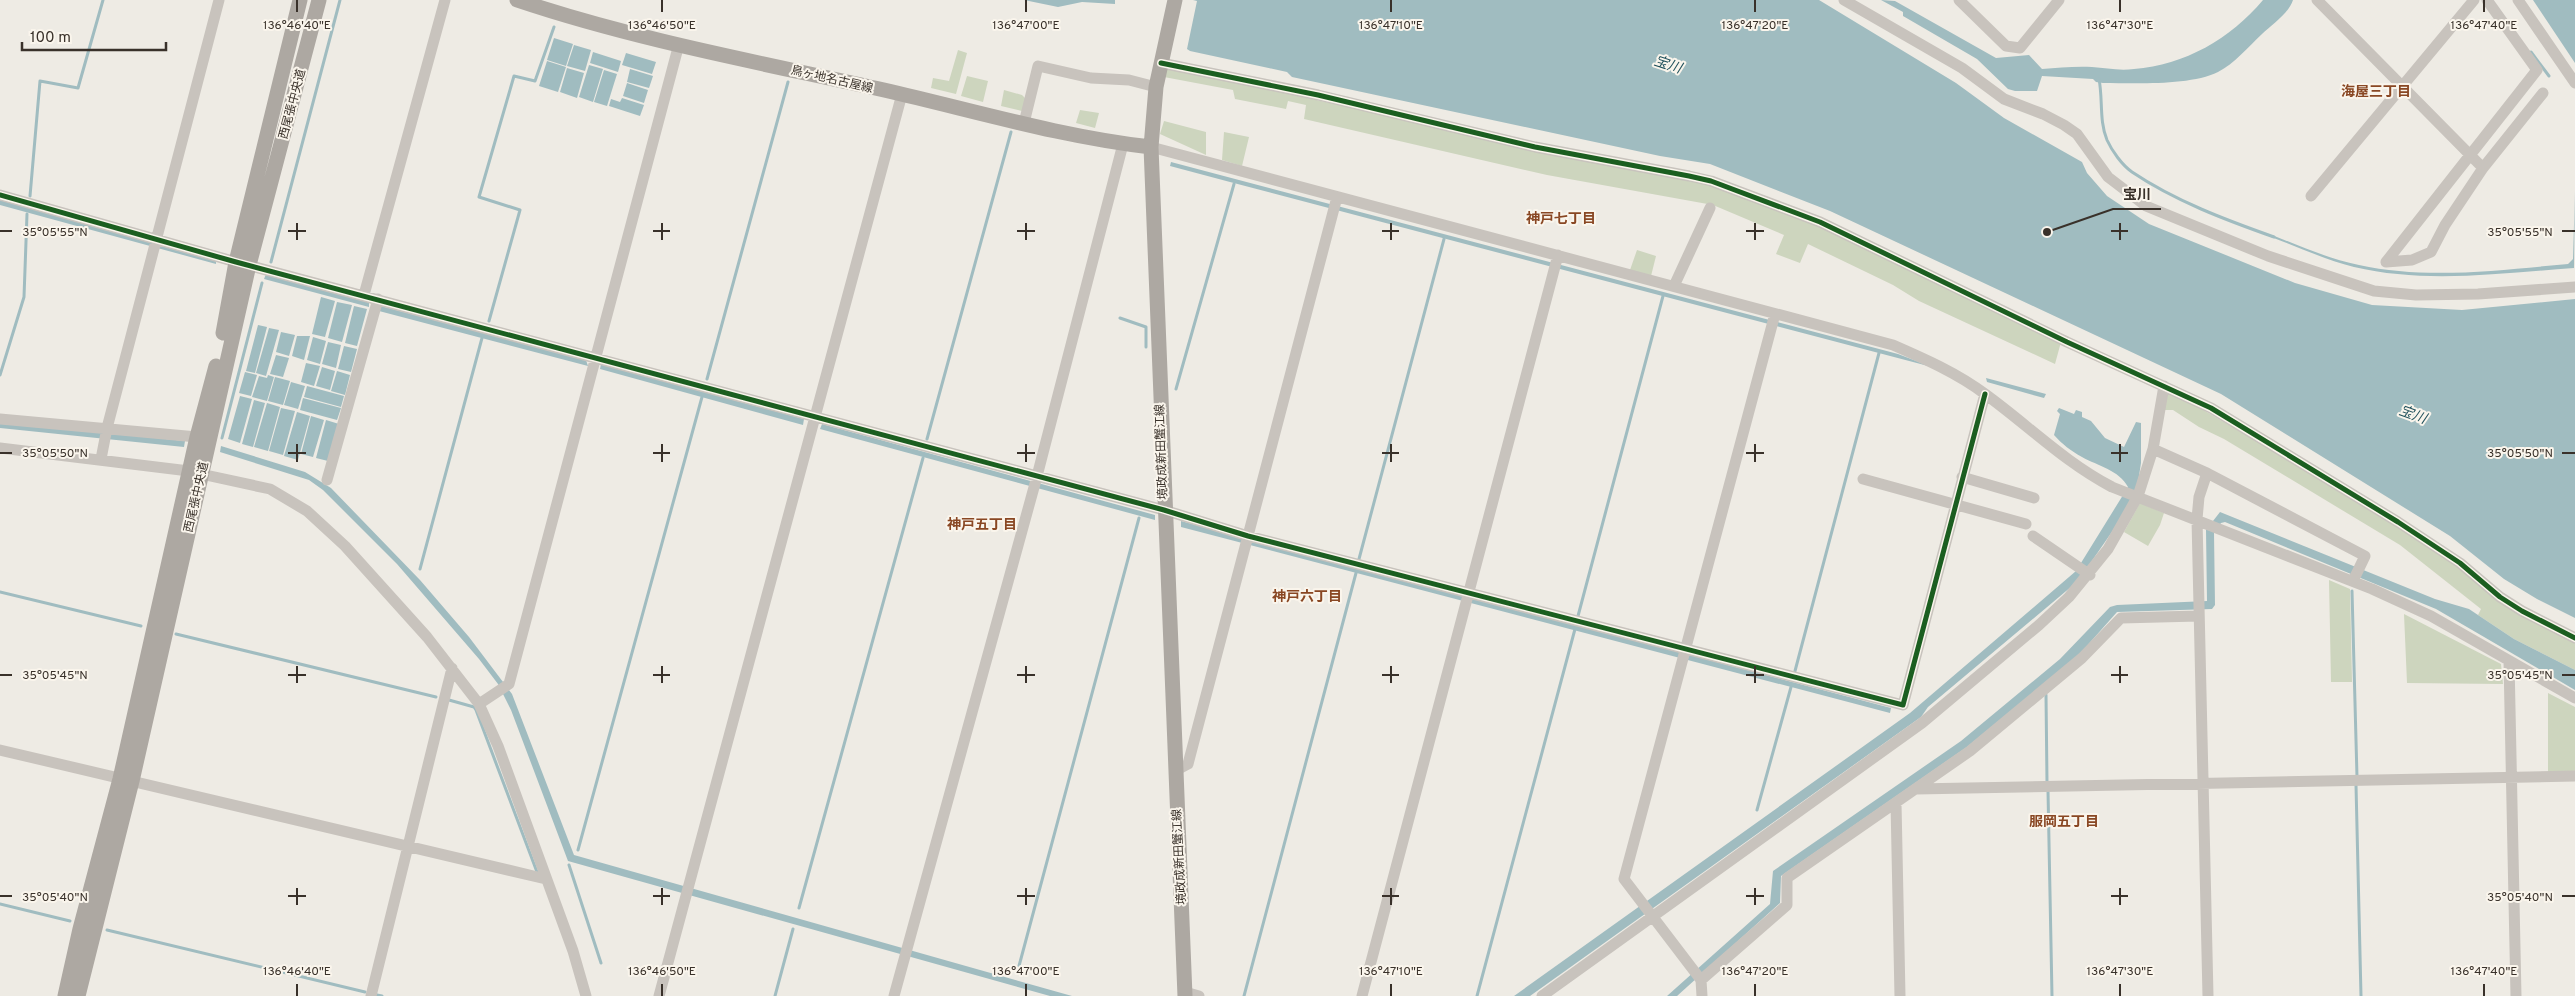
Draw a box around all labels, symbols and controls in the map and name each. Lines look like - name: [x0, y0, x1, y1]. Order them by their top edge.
- text: 136°46'40"E: [263, 18, 331, 34]
- text: 136°46'50"E: [628, 18, 696, 34]
- text: 136°47'00"E: [992, 18, 1060, 34]
- text: 136°47'10"E: [1359, 18, 1423, 34]
- text: 136°47'20"E: [1721, 18, 1789, 34]
- text: 136°47'30"E: [2087, 18, 2153, 34]
- text: 136°47'40"E: [2450, 18, 2518, 34]
- scale bar: [22, 20, 166, 52]
- text: 100 m: [30, 29, 71, 48]
- water label: 宝川: [1652, 53, 1685, 78]
- street label: 鳥ヶ地名古屋線: [789, 63, 875, 97]
- street label: 西尾張中央道: [276, 67, 310, 141]
- district label: 海屋三丁目: [2341, 84, 2411, 101]
- callout: 宝川: [2113, 180, 2161, 209]
- text: 宝川: [2123, 187, 2151, 204]
- district label: 神戸七丁目: [1526, 210, 1596, 228]
- text: 35°05'55"N: [22, 225, 88, 241]
- text: 35°05'55"N: [2487, 225, 2553, 241]
- water label: 宝川: [2396, 403, 2430, 429]
- street label: 境政成新田蟹江線: [1152, 404, 1172, 500]
- text: 35°05'50"N: [22, 446, 88, 462]
- text: 35°05'50"N: [2487, 446, 2553, 462]
- street label: 西尾張中央道: [181, 460, 213, 534]
- district label: 神戸五丁目: [947, 516, 1017, 534]
- district label: 神戸六丁目: [1272, 588, 1342, 606]
- text: 35°05'45"N: [22, 668, 88, 684]
- text: 35°05'45"N: [2487, 668, 2553, 684]
- street label: 境政成新田蟹江線: [1169, 809, 1191, 905]
- district label: 服岡五丁目: [2029, 814, 2099, 831]
- text: 35°05'40"N: [22, 890, 88, 906]
- text: 35°05'40"N: [2487, 890, 2553, 906]
- text: 136°46'40"E: [263, 964, 331, 980]
- text: 136°46'50"E: [628, 964, 696, 980]
- text: 136°47'00"E: [992, 964, 1060, 980]
- text: 136°47'10"E: [1359, 964, 1423, 980]
- text: 136°47'20"E: [1721, 964, 1789, 980]
- text: 136°47'30"E: [2087, 964, 2153, 980]
- text: 136°47'40"E: [2450, 964, 2518, 980]

